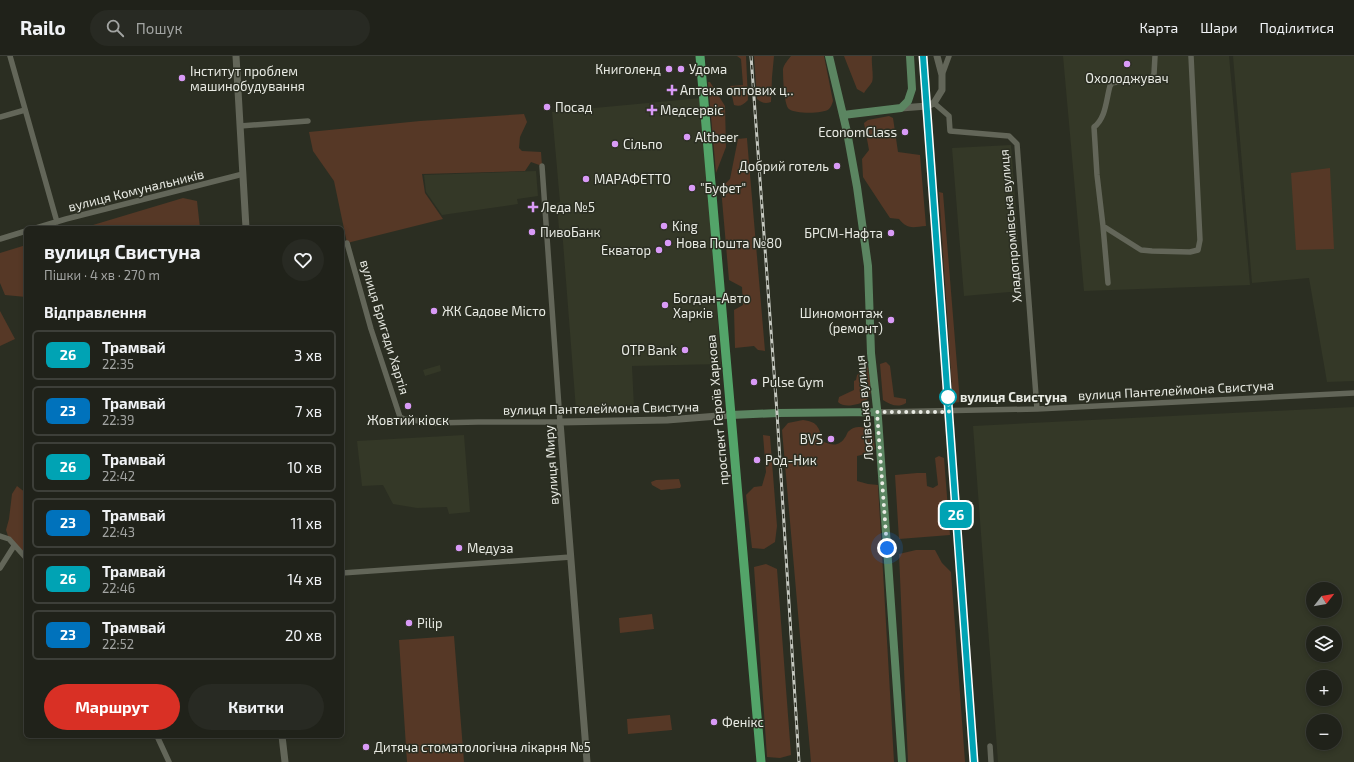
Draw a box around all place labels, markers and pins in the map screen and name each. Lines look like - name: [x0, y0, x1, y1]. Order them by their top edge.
- marker: Охолоджувач: [1122, 59, 1132, 69]
- place label: Книголенд: [595, 61, 661, 77]
- place label: Удома: [689, 61, 727, 77]
- place label: Інститут проблем машинобудування: [190, 63, 305, 94]
- marker: Книголенд: [664, 64, 674, 74]
- marker: Удома: [676, 64, 686, 74]
- place label: Охолоджувач: [1085, 70, 1169, 86]
- marker: Інститут проблем машинобудування: [177, 73, 187, 83]
- place label: Аптека оптових ц‥: [680, 82, 794, 98]
- marker: Аптека оптових ц‥: [667, 85, 677, 95]
- place label: Посад: [555, 99, 593, 115]
- marker: Посад: [542, 102, 552, 112]
- place label: Медсервіс: [660, 102, 724, 118]
- marker: Медсервіс: [647, 105, 657, 115]
- place label: EconomClass: [818, 124, 897, 140]
- marker: EconomClass: [900, 127, 910, 137]
- place label: Altbeer: [695, 129, 738, 145]
- marker: Altbeer: [682, 132, 692, 142]
- place label: Сільпо: [623, 136, 663, 152]
- marker: Сільпо: [610, 139, 620, 149]
- place label: Добрий готель: [739, 158, 829, 174]
- marker: Добрий готель: [832, 161, 842, 171]
- place label: МАРАФЕТТО: [594, 171, 671, 187]
- marker: МАРАФЕТТО: [581, 174, 591, 184]
- place label: "Буфет": [700, 180, 746, 196]
- marker: "Буфет": [687, 183, 697, 193]
- place label: Леда №5: [541, 199, 595, 215]
- marker: Леда №5: [528, 202, 538, 212]
- place label: King: [672, 218, 698, 234]
- marker: King: [659, 221, 669, 231]
- place label: ПивоБанк: [540, 224, 600, 240]
- place label: БРСМ-Нафта: [804, 225, 883, 241]
- marker: ПивоБанк: [527, 227, 537, 237]
- marker: БРСМ-Нафта: [886, 228, 896, 238]
- place label: Нова Пошта №80: [676, 235, 782, 251]
- marker: Нова Пошта №80: [663, 238, 673, 248]
- place label: Екватор: [601, 242, 651, 258]
- marker: Екватор: [654, 245, 664, 255]
- place label: Богдан-Авто Харків: [673, 290, 750, 321]
- marker: Богдан-Авто Харків: [660, 300, 670, 310]
- place label: ЖК Садове Місто: [442, 303, 546, 319]
- place label: Шиномонтаж (ремонт): [800, 305, 883, 336]
- marker: ЖК Садове Місто: [429, 306, 439, 316]
- marker: Шиномонтаж (ремонт): [886, 315, 896, 325]
- place label: OTP Bank: [621, 342, 677, 358]
- marker: OTP Bank: [680, 345, 690, 355]
- place label: Pulse Gym: [762, 374, 824, 390]
- marker: Pulse Gym: [749, 377, 759, 387]
- marker: вулиця Свистуна: [939, 388, 957, 406]
- place label: вулиця Свистуна: [960, 389, 1067, 405]
- marker: Жовтий кіоск: [403, 401, 413, 411]
- place label: Жовтий кіоск: [367, 412, 449, 428]
- place label: BVS: [800, 431, 823, 447]
- marker: BVS: [826, 434, 836, 444]
- place label: Род-Ник: [765, 452, 817, 468]
- marker: Род-Ник: [752, 455, 762, 465]
- place label: Медуза: [467, 540, 513, 556]
- marker: Медуза: [454, 543, 464, 553]
- place label: Pilip: [417, 615, 443, 631]
- marker: Pilip: [404, 618, 414, 628]
- place label: Фенікс: [722, 714, 764, 730]
- marker: Фенікс: [709, 717, 719, 727]
- place label: Дитяча стоматологiчна лiкарня №5: [374, 739, 591, 755]
- marker: Дитяча стоматологiчна лiкарня №5: [361, 742, 371, 752]

